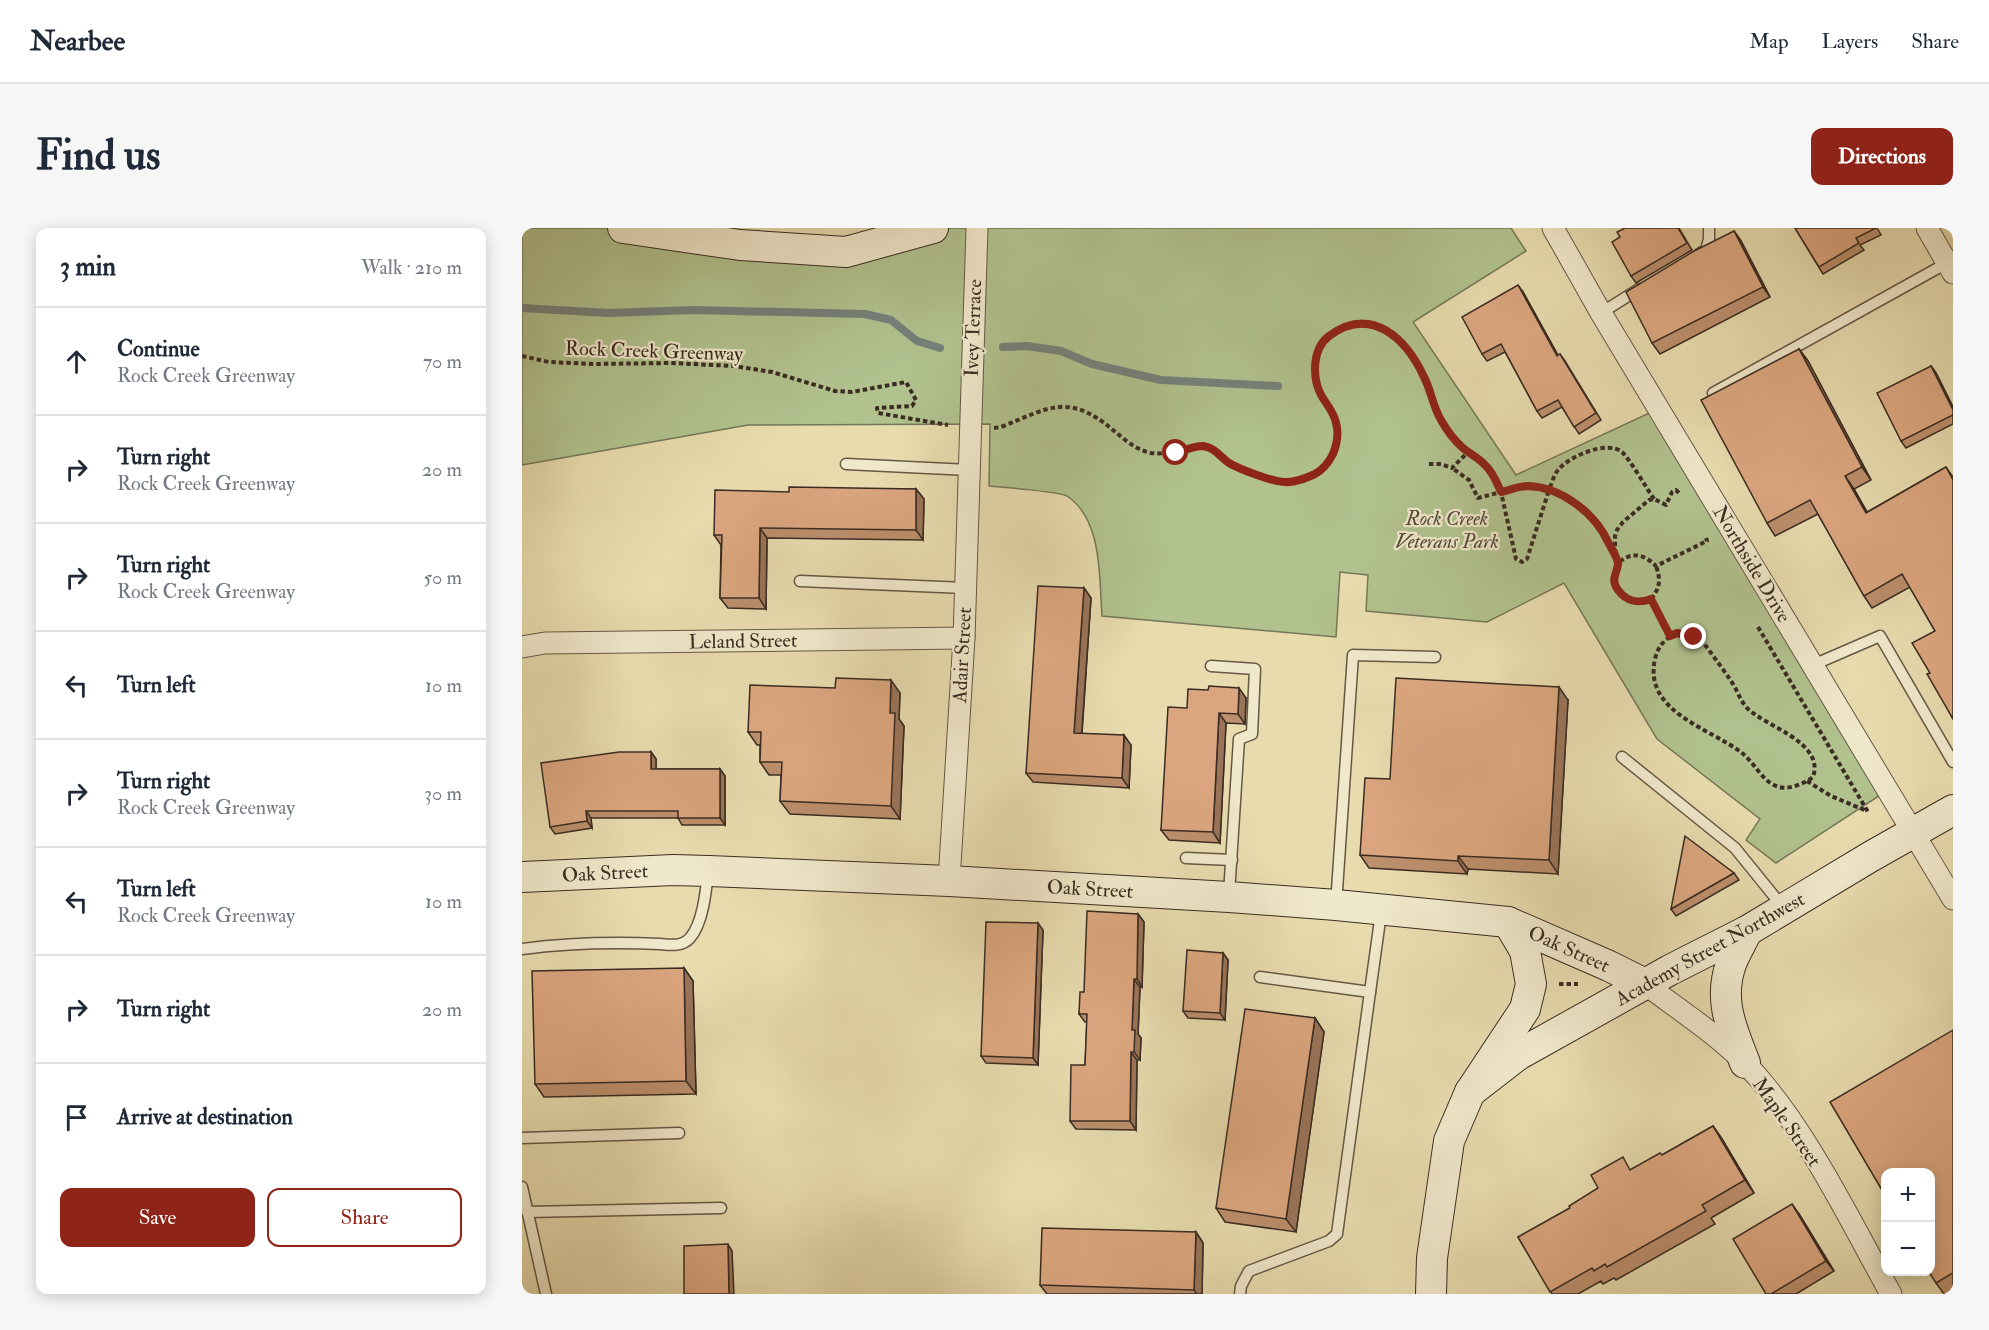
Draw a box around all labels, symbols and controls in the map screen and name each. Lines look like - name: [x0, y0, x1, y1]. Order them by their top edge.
- text: Nearbee: [30, 24, 125, 59]
- text: Map: [1749, 28, 1789, 55]
- text: Layers: [1822, 28, 1878, 55]
- text: Share: [1911, 28, 1959, 55]
- button: Directions: [1811, 128, 1953, 185]
- text: Find us: [36, 130, 160, 182]
- text: 3 min: [60, 251, 116, 283]
- text: Walk · 210 m: [361, 255, 462, 280]
- street label: Ivey Terrace: [959, 279, 987, 377]
- text: Continue: [117, 335, 200, 363]
- street label: Rock Creek Greenway: [565, 335, 745, 367]
- icon: ahead: [60, 345, 93, 378]
- text: 70 m: [423, 349, 462, 374]
- text: Rock Creek Greenway: [117, 363, 295, 388]
- route start: [1162, 439, 1188, 465]
- text: Turn right: [117, 443, 210, 471]
- icon: right: [60, 453, 93, 486]
- text: 20 m: [422, 457, 462, 482]
- text: Rock Creek Greenway: [117, 471, 295, 496]
- street label: Northside Drive: [1707, 501, 1797, 627]
- park label: Rock Creek Veterans Park: [1395, 506, 1499, 554]
- text: Turn right: [117, 551, 210, 579]
- icon: right: [60, 561, 93, 594]
- text: 50 m: [423, 565, 462, 590]
- text: Rock Creek Greenway: [117, 579, 295, 604]
- street label: Adair Street: [947, 606, 977, 705]
- route end: [1680, 623, 1706, 649]
- street label: Leland Street: [688, 628, 798, 654]
- icon: left: [60, 669, 93, 702]
- text: Turn left: [117, 671, 196, 699]
- text: 10 m: [425, 673, 462, 698]
- text: Turn right: [117, 767, 210, 795]
- icon: right: [60, 777, 93, 810]
- text: 30 m: [424, 781, 462, 806]
- text: Rock Creek Greenway: [117, 795, 295, 820]
- street label: Oak Street: [561, 858, 649, 888]
- street label: Oak Street: [1046, 874, 1134, 904]
- text: Turn left: [117, 875, 196, 903]
- icon: left: [60, 885, 93, 918]
- street label: Academy Street Northwest: [1610, 886, 1810, 1012]
- text: 10 m: [425, 889, 462, 914]
- text: Rock Creek Greenway: [117, 903, 295, 928]
- street label: Oak Street: [1524, 920, 1614, 978]
- icon: right: [60, 993, 93, 1026]
- text: Turn right: [117, 995, 210, 1023]
- text: 20 m: [422, 997, 462, 1022]
- street label: Maple Street: [1746, 1073, 1827, 1172]
- icon: arrive: [60, 1101, 93, 1134]
- text: Arrive at destination: [117, 1103, 293, 1131]
- map controls: [1881, 1168, 1935, 1276]
- button: +: [1881, 1168, 1935, 1222]
- button: Save: [60, 1188, 255, 1247]
- button: Share: [267, 1188, 462, 1247]
- button: −: [1881, 1222, 1935, 1276]

